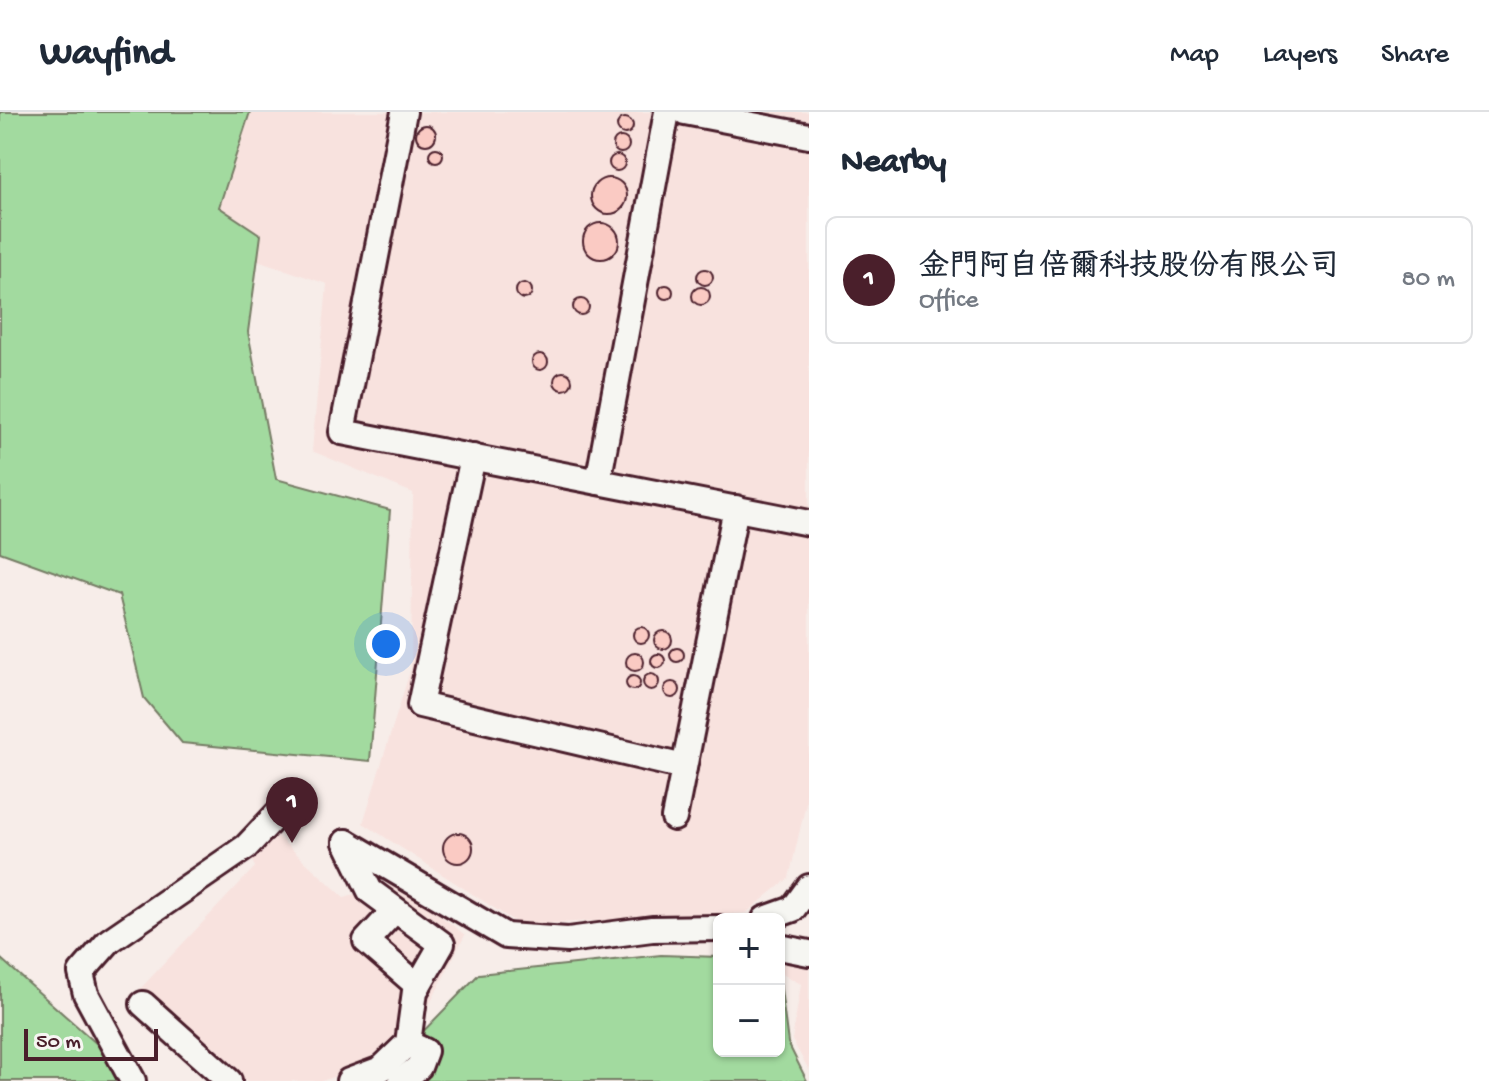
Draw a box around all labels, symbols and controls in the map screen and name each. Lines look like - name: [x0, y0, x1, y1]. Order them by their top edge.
- text: Wayfind: [40, 33, 172, 77]
- text: Map: [1170, 39, 1219, 72]
- text: Layers: [1263, 39, 1337, 72]
- text: Share: [1381, 39, 1449, 72]
- text: Nearby: [841, 144, 946, 184]
- text: 金門阿自倍爾科技股份有限公司: [919, 251, 1339, 286]
- text: 1: [864, 265, 874, 296]
- text: 80 m: [1401, 265, 1455, 296]
- text: Office: [919, 286, 978, 317]
- your location: [366, 624, 406, 664]
- pin: 1: [266, 777, 318, 843]
- map controls: [713, 913, 785, 1057]
- button: +: [713, 913, 785, 985]
- button: −: [713, 985, 785, 1057]
- scale bar: [24, 1025, 158, 1061]
- text: 50 m: [36, 1030, 81, 1056]

